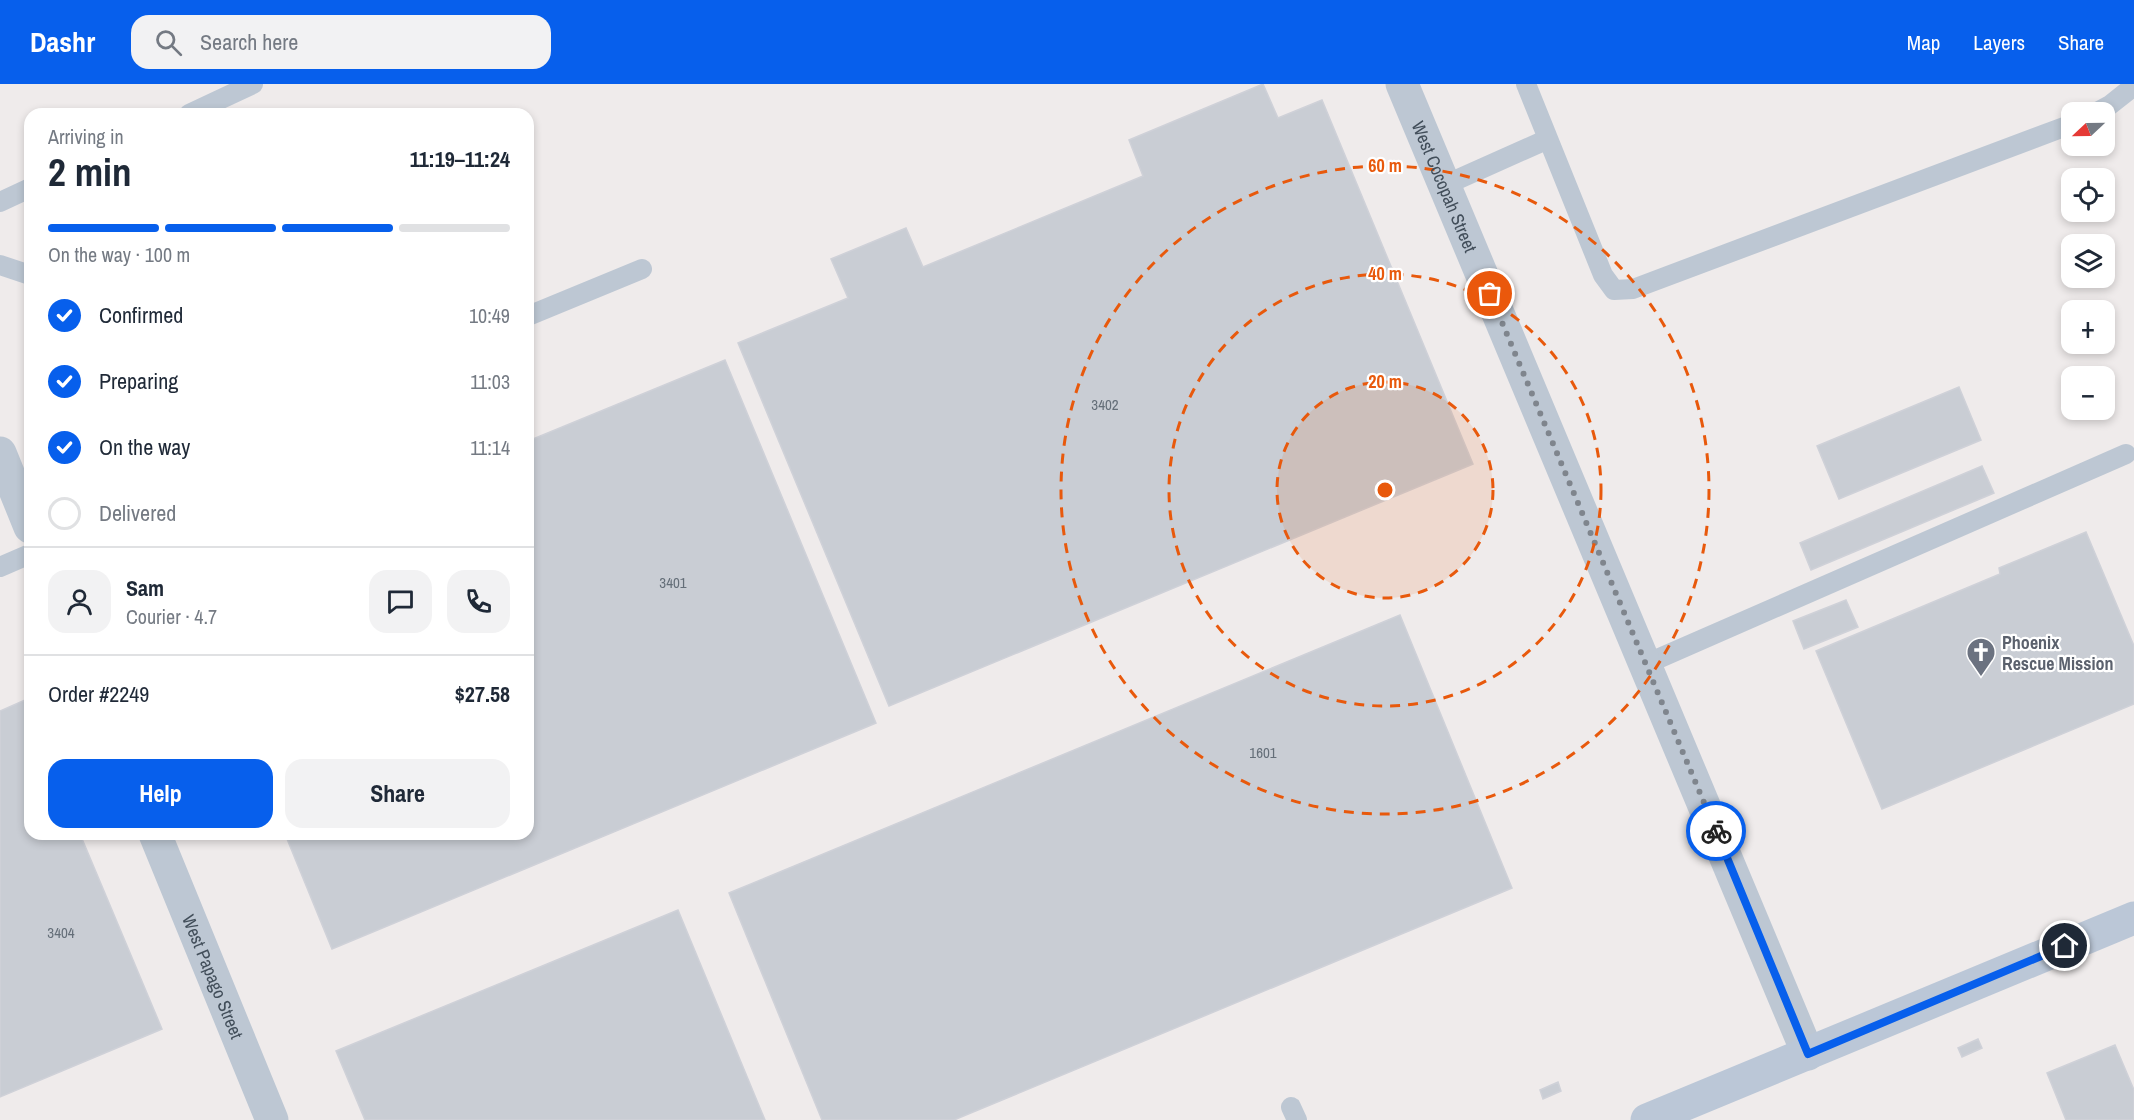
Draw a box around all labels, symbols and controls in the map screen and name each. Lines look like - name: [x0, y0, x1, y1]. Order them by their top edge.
- search box: [131, 15, 551, 69]
- text: Dashr: [30, 23, 95, 61]
- icon: search: [152, 26, 185, 59]
- text: Search here: [200, 27, 298, 57]
- text: Map: [1907, 28, 1940, 57]
- text: Layers: [1973, 28, 2025, 57]
- text: Share: [2058, 28, 2104, 57]
- north arrow: [2061, 102, 2115, 156]
- map controls: [2061, 102, 2115, 420]
- street label: West Cocopah Street: [1406, 117, 1483, 256]
- text: Arriving in: [48, 123, 124, 150]
- text: 11:19–11:24: [410, 144, 510, 174]
- text: 2 min: [48, 146, 132, 198]
- text: 60 m: [1368, 153, 1402, 178]
- button: locate: [2061, 168, 2115, 222]
- button: layers: [2061, 234, 2115, 288]
- text: On the way · 100 m: [48, 241, 190, 268]
- text: 40 m: [1368, 261, 1402, 286]
- pin: [1464, 268, 1515, 319]
- icon: bag: [1473, 277, 1506, 310]
- icon: check: [48, 299, 81, 332]
- text: Confirmed: [99, 300, 183, 330]
- button: +: [2061, 300, 2115, 354]
- text: 10:49: [469, 302, 510, 329]
- icon: check: [48, 365, 81, 398]
- text: Preparing: [99, 366, 178, 396]
- button: −: [2061, 366, 2115, 420]
- text: 11:03: [470, 368, 510, 395]
- text: 20 m: [1368, 369, 1402, 394]
- house number: 3402: [1091, 394, 1119, 415]
- icon: check: [48, 431, 81, 464]
- text: On the way: [99, 432, 190, 462]
- text: 11:14: [470, 434, 510, 461]
- centre of rings: [1375, 480, 1395, 500]
- text: Delivered: [99, 498, 176, 528]
- button: person: [48, 570, 111, 633]
- button: chat: [369, 570, 432, 633]
- button: phone: [447, 570, 510, 633]
- house number: 3401: [659, 572, 687, 593]
- text: Sam: [126, 573, 164, 603]
- text: Courier · 4.7: [126, 603, 217, 630]
- place label: Phoenix Rescue Mission: [2002, 630, 2114, 676]
- church icon: Phoenix Rescue Mission: [1965, 636, 1997, 678]
- text: Order #2249: [48, 679, 149, 709]
- text: $27.58: [455, 679, 510, 709]
- house number: 1601: [1249, 742, 1277, 763]
- button: Help: [48, 759, 273, 828]
- button: Share: [285, 759, 510, 828]
- courier: [1686, 801, 1746, 861]
- icon: bike: [1700, 815, 1733, 848]
- street label: West Papago Street: [177, 911, 250, 1042]
- pin: [2039, 920, 2090, 971]
- house number: 3404: [47, 922, 75, 943]
- icon: home: [2048, 929, 2081, 962]

